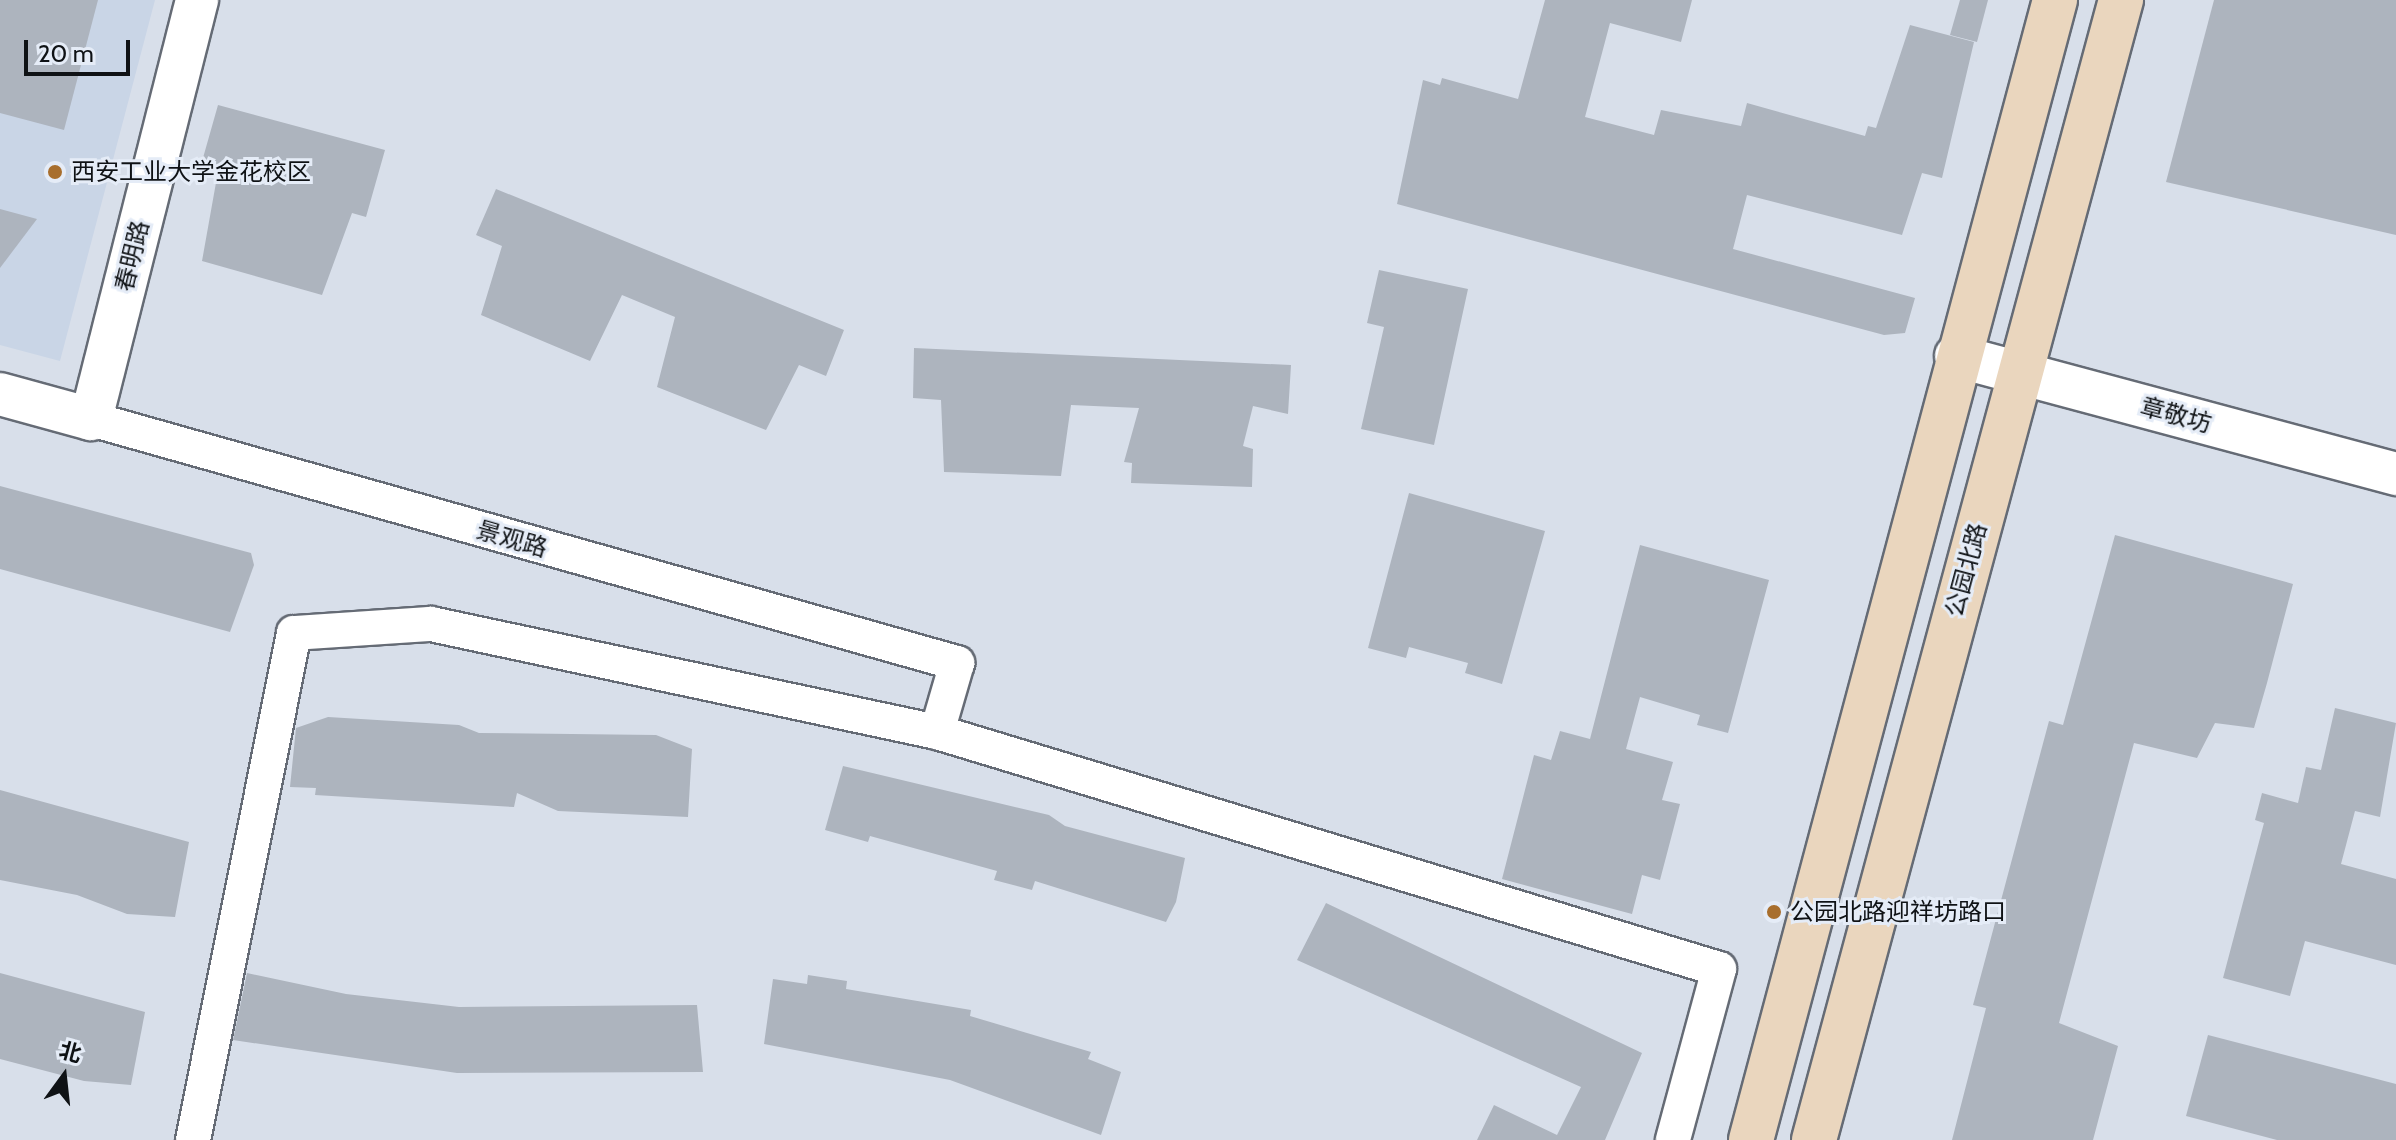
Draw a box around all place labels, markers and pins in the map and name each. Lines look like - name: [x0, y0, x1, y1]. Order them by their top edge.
- place label: 西安工业大学金花校区: [71, 158, 311, 186]
- marker: 西安工业大学金花校区: [46, 163, 64, 181]
- place label: 公园北路迎祥坊路口: [1790, 898, 2006, 926]
- marker: 公园北路迎祥坊路口: [1765, 903, 1783, 921]

